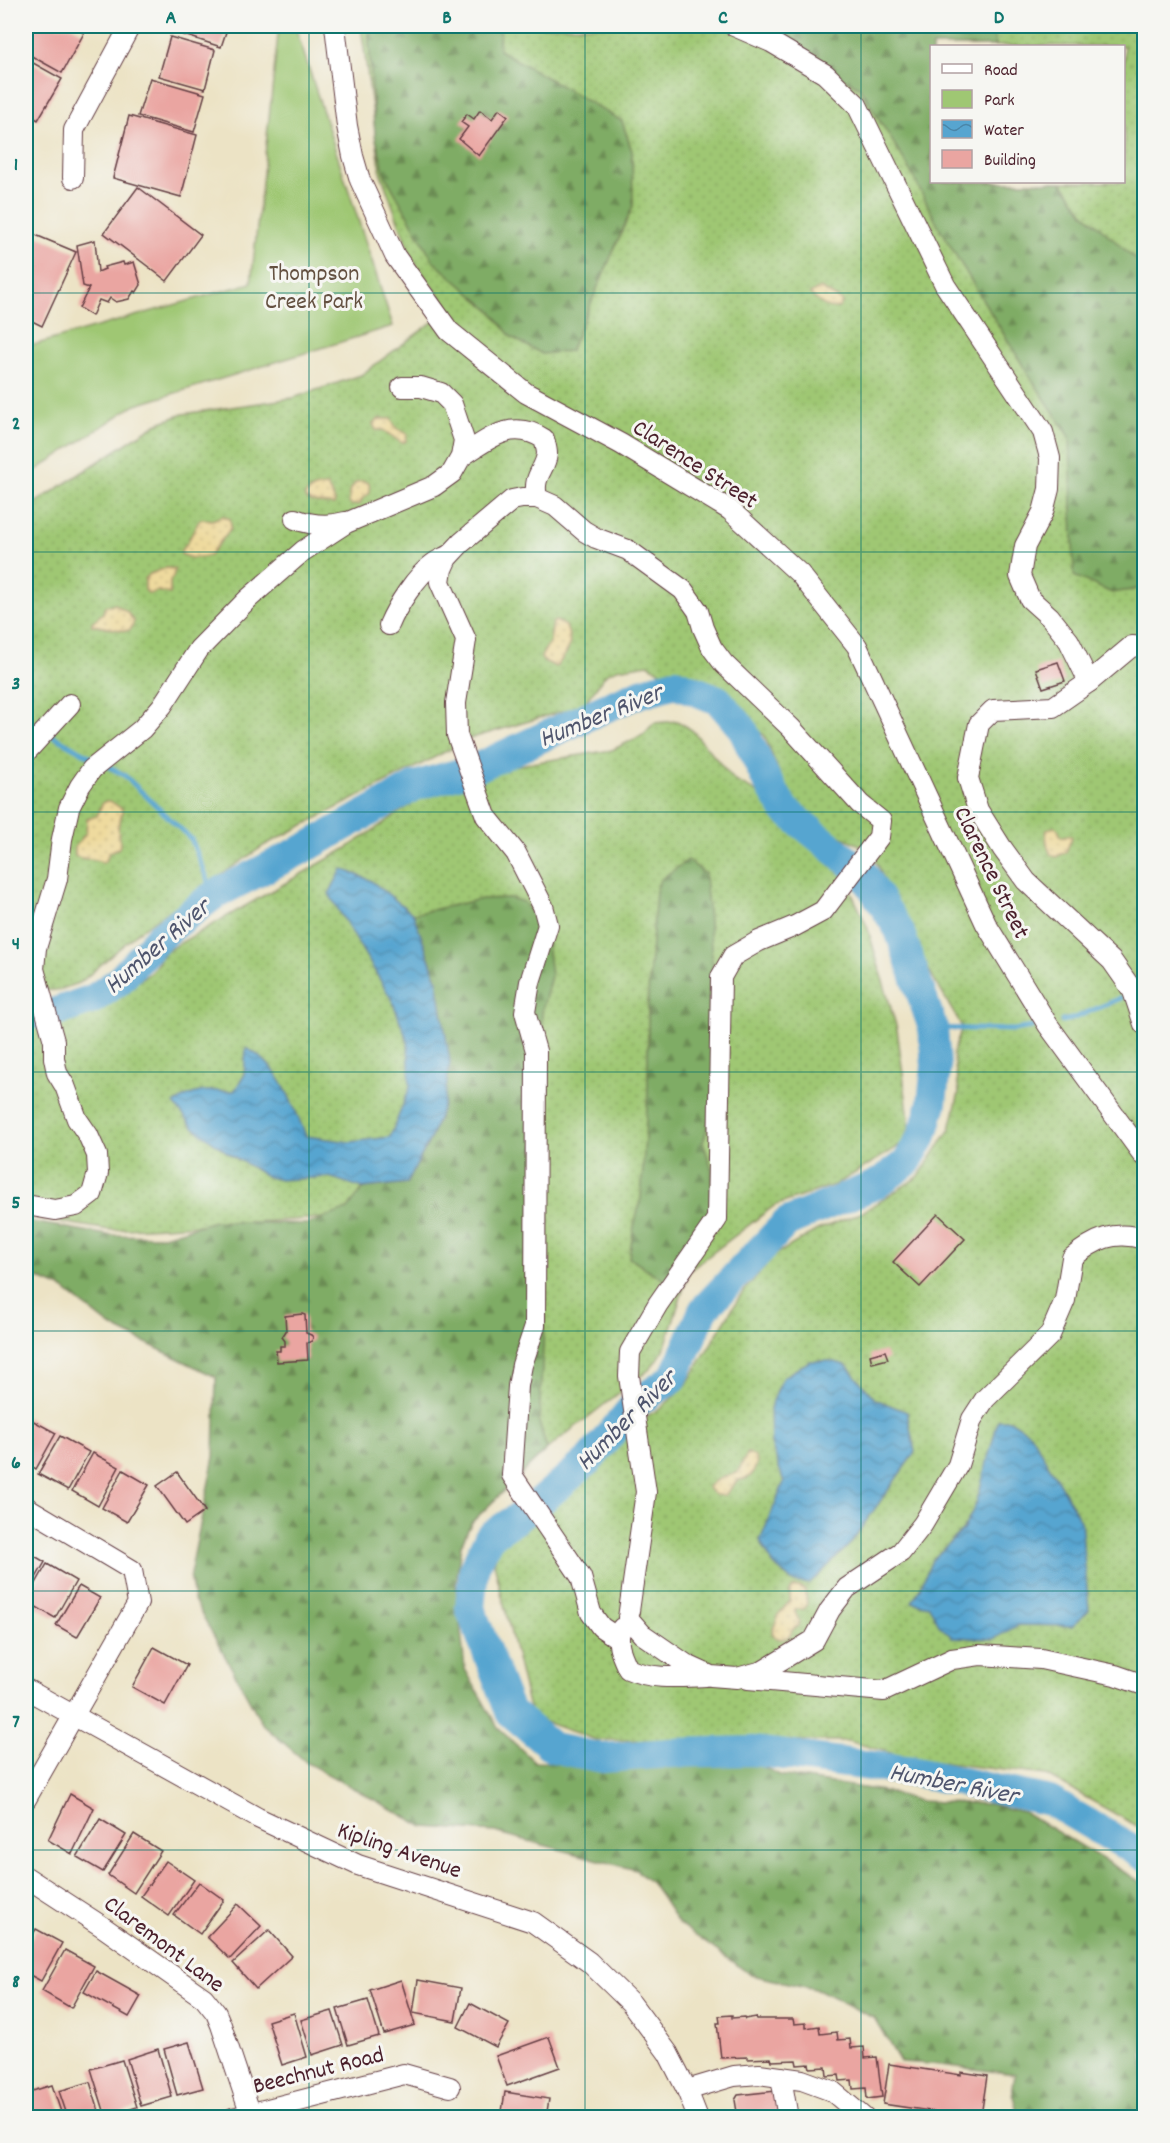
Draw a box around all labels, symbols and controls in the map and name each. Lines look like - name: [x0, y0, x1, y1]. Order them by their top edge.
- text: A: [166, 5, 177, 33]
- text: B: [442, 5, 452, 33]
- text: C: [718, 5, 728, 33]
- text: D: [994, 5, 1005, 33]
- legend: [930, 45, 1125, 183]
- text: Road: [984, 59, 1018, 84]
- text: Park: [984, 89, 1015, 114]
- text: Water: [984, 119, 1024, 144]
- text: Building: [984, 149, 1036, 174]
- text: 1: [14, 152, 18, 180]
- park label: Thompson Creek Park: [265, 258, 363, 320]
- text: 2: [12, 411, 20, 439]
- street label: Clarence Street: [625, 412, 764, 519]
- text: 3: [12, 671, 20, 699]
- water label: Humber River: [534, 674, 672, 759]
- street label: Clarence Street: [944, 801, 1037, 945]
- water label: Humber River: [97, 889, 222, 1004]
- text: 4: [12, 931, 20, 959]
- text: 5: [11, 1190, 21, 1218]
- water label: Humber River: [568, 1360, 689, 1481]
- text: 6: [11, 1450, 21, 1478]
- text: 7: [12, 1709, 20, 1737]
- water label: Humber River: [886, 1755, 1024, 1817]
- street label: Kipling Avenue: [332, 1815, 466, 1889]
- street label: Claremont Lane: [96, 1889, 231, 2002]
- text: 8: [12, 1969, 20, 1997]
- street label: Beechnut Road: [250, 2039, 388, 2105]

